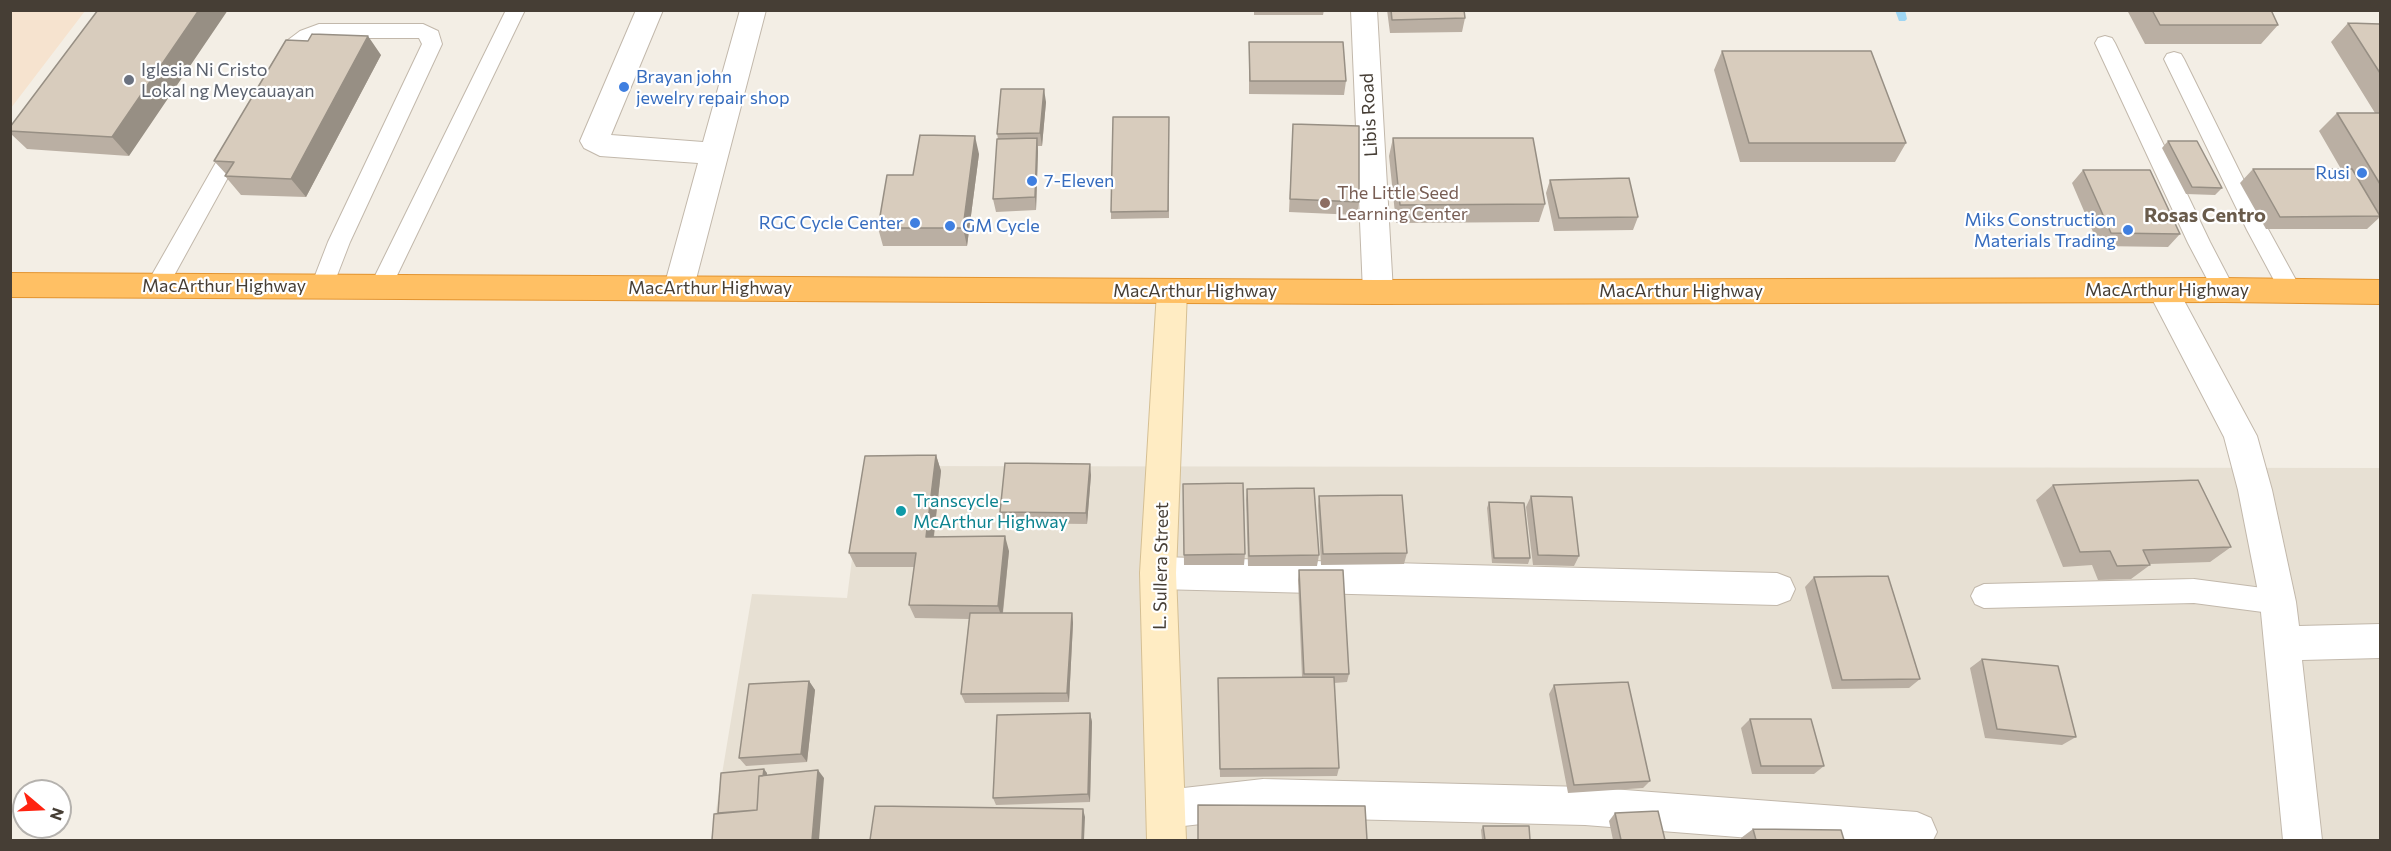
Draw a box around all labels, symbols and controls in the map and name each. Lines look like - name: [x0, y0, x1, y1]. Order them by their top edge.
- place label: Iglesia Ni Cristo Lokal ng Meycauayan: [141, 59, 315, 101]
- place label: Brayan john jewelry repair shop: [636, 66, 790, 109]
- marker: Iglesia Ni Cristo Lokal ng Meycauayan: [122, 73, 136, 87]
- street label: Libis Road: [1356, 73, 1382, 157]
- marker: Brayan john jewelry repair shop: [617, 80, 631, 94]
- place label: Rusi: [2315, 162, 2350, 184]
- marker: Rusi: [2355, 166, 2369, 180]
- place label: 7-Eleven: [1044, 170, 1114, 192]
- marker: 7-Eleven: [1025, 174, 1039, 188]
- place label: The Little Seed Learning Center: [1337, 182, 1468, 224]
- marker: The Little Seed Learning Center: [1318, 196, 1332, 210]
- district label: Rosas Centro: [2144, 203, 2266, 227]
- place label: Miks Construction Materials Trading: [1965, 209, 2116, 252]
- place label: RGC Cycle Center: [759, 212, 903, 234]
- place label: GM Cycle: [962, 215, 1040, 237]
- marker: RGC Cycle Center: [908, 216, 922, 230]
- marker: GM Cycle: [943, 219, 957, 233]
- marker: Miks Construction Materials Trading: [2121, 223, 2135, 237]
- street label: MacArthur Highway: [142, 275, 306, 297]
- street label: MacArthur Highway: [628, 277, 792, 299]
- street label: MacArthur Highway: [2085, 279, 2249, 301]
- street label: MacArthur Highway: [1113, 280, 1277, 302]
- street label: MacArthur Highway: [1599, 280, 1763, 302]
- place label: Transcycle - McArthur Highway: [913, 490, 1068, 532]
- street label: L. Sullera Street: [1149, 502, 1173, 630]
- marker: Transcycle - McArthur Highway: [894, 504, 908, 518]
- north arrow: [12, 779, 72, 839]
- text: N: [47, 806, 69, 823]

